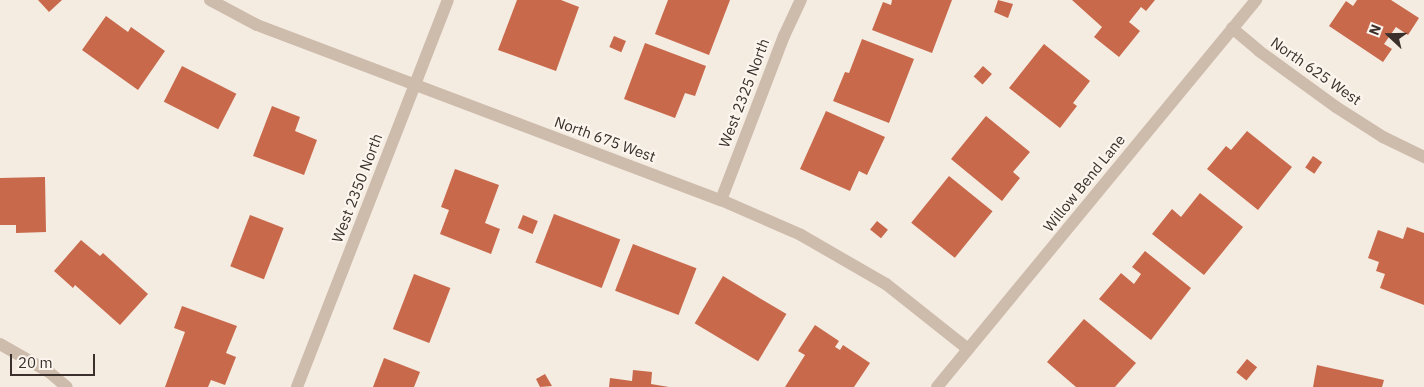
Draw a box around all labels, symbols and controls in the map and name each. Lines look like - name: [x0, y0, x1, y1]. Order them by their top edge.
- north arrow: [1364, 10, 1414, 60]
- text: N: [1365, 22, 1385, 38]
- street label: North 625 West: [1267, 33, 1365, 109]
- street label: West 2325 North: [715, 36, 773, 150]
- street label: North 675 West: [552, 112, 658, 166]
- street label: West 2350 North: [328, 131, 386, 245]
- street label: Willow Bend Lane: [1039, 131, 1129, 235]
- scale bar: [12, 344, 98, 376]
- text: 20 m: [18, 353, 53, 372]

